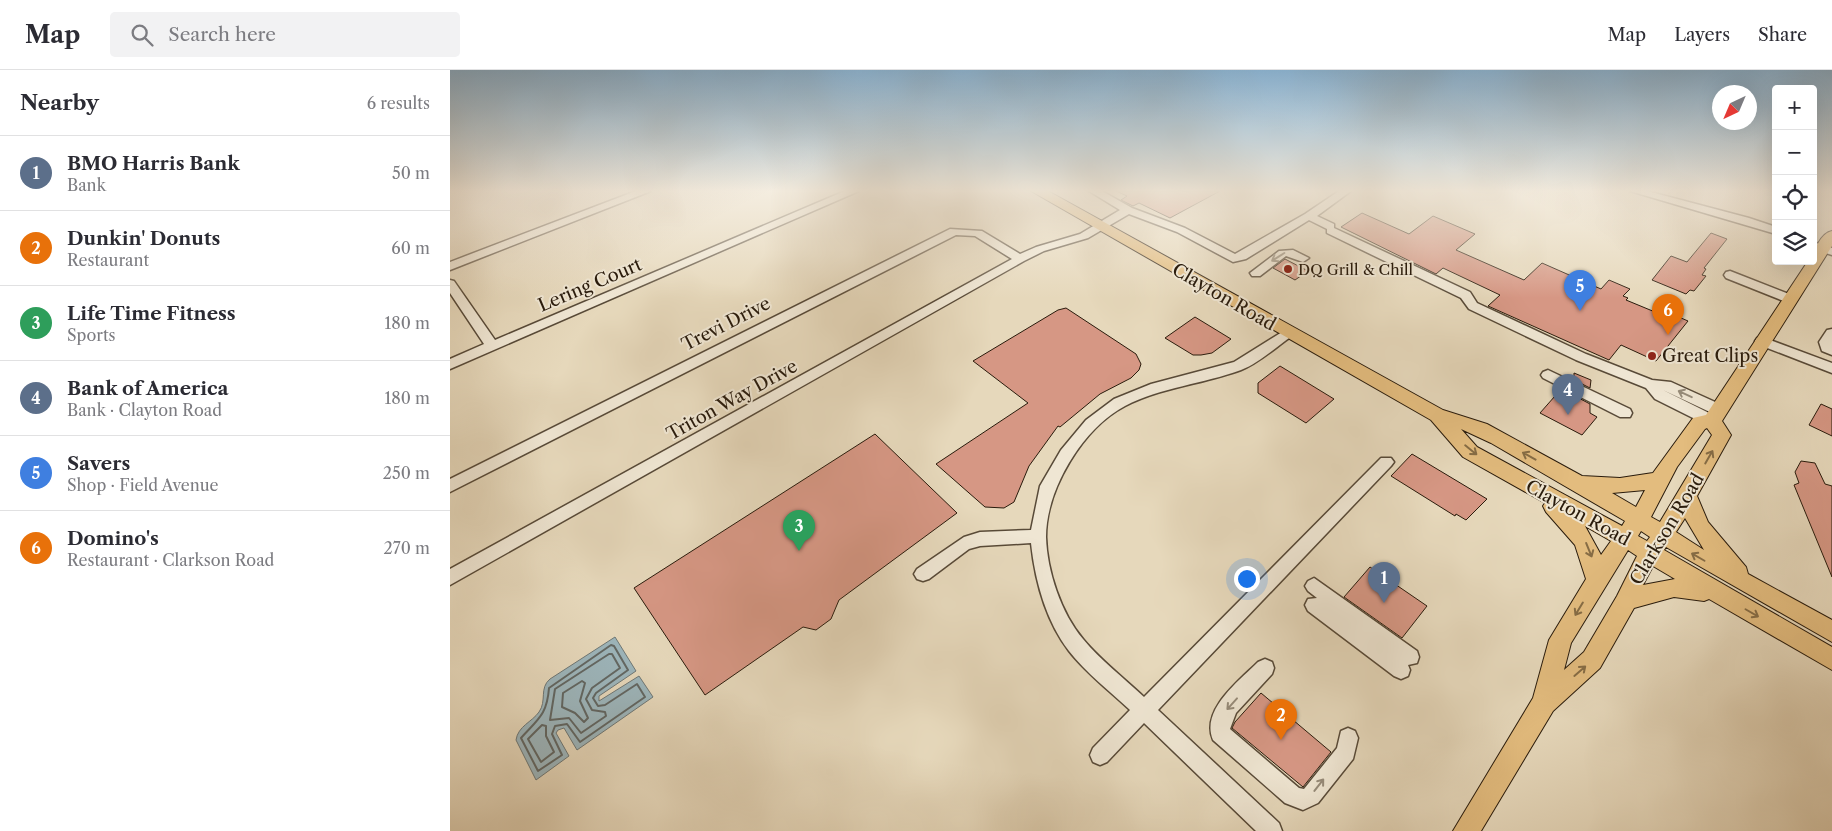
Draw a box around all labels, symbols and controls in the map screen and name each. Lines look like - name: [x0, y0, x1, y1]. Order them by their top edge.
- search box: [110, 12, 460, 57]
- text: Map: [25, 20, 80, 49]
- icon: search: [128, 21, 156, 49]
- text: Search here: [168, 23, 276, 46]
- text: Map: [1608, 24, 1646, 46]
- text: Layers: [1674, 24, 1730, 46]
- text: Share: [1758, 24, 1807, 46]
- north arrow: [1712, 85, 1757, 130]
- map controls: [1772, 85, 1817, 265]
- button: +: [1772, 85, 1817, 130]
- text: Nearby: [20, 90, 99, 115]
- text: 6 results: [367, 93, 430, 113]
- button: −: [1772, 130, 1817, 175]
- text: BMO Harris Bank: [67, 152, 240, 175]
- text: 1: [32, 163, 40, 183]
- text: 50 m: [392, 163, 430, 183]
- text: Bank: [67, 175, 106, 195]
- button: locate: [1772, 175, 1817, 220]
- button: layers: [1772, 220, 1817, 265]
- text: Dunkin' Donuts: [67, 227, 220, 250]
- text: 2: [31, 238, 41, 258]
- text: 60 m: [391, 238, 430, 258]
- text: Restaurant: [67, 250, 149, 270]
- street label: Lering Court: [535, 253, 646, 317]
- one-way arrow: [1271, 253, 1285, 263]
- street label: Clayton Road: [1168, 258, 1280, 336]
- place label: DQ Grill & Chill: [1298, 260, 1414, 279]
- marker: DQ Grill & Chill: [1282, 263, 1294, 275]
- pin: 5: [1564, 270, 1596, 311]
- street label: Trevi Drive: [678, 292, 774, 356]
- pin: 6: [1652, 294, 1684, 335]
- text: Life Time Fitness: [67, 302, 236, 325]
- text: 3: [31, 313, 41, 333]
- text: 180 m: [384, 313, 430, 333]
- text: Sports: [67, 325, 116, 345]
- place label: Great Clips: [1662, 345, 1758, 367]
- marker: Great Clips: [1646, 350, 1658, 362]
- street label: Triton Way Drive: [663, 355, 801, 445]
- pin: 4: [1552, 374, 1584, 415]
- text: Bank of America: [67, 377, 229, 400]
- text: 4: [31, 388, 41, 408]
- text: 180 m: [384, 388, 430, 408]
- one-way arrow: [1678, 389, 1693, 399]
- text: Bank · Clayton Road: [67, 400, 222, 420]
- one-way arrow: [1464, 445, 1477, 456]
- one-way arrow: [1522, 450, 1537, 460]
- one-way arrow: [1704, 451, 1714, 465]
- text: Savers: [67, 452, 130, 475]
- text: 5: [32, 463, 40, 483]
- text: 250 m: [383, 463, 430, 483]
- street label: Clarkson Road: [1625, 469, 1709, 589]
- text: Shop · Field Avenue: [67, 475, 218, 495]
- street label: Clayton Road: [1522, 475, 1634, 551]
- pin: 3: [783, 510, 815, 551]
- text: Domino's: [67, 527, 159, 550]
- text: 6: [31, 538, 41, 558]
- text: 270 m: [384, 538, 430, 558]
- one-way arrow: [1585, 542, 1594, 557]
- text: Restaurant · Clarkson Road: [67, 550, 274, 570]
- one-way arrow: [1690, 552, 1705, 562]
- pin: 1: [1368, 562, 1400, 603]
- your location: [1234, 566, 1260, 592]
- one-way arrow: [1574, 601, 1584, 615]
- one-way arrow: [1745, 609, 1759, 619]
- one-way arrow: [1574, 665, 1587, 677]
- one-way arrow: [1226, 698, 1238, 711]
- pin: 2: [1265, 699, 1297, 740]
- one-way arrow: [1314, 779, 1325, 792]

